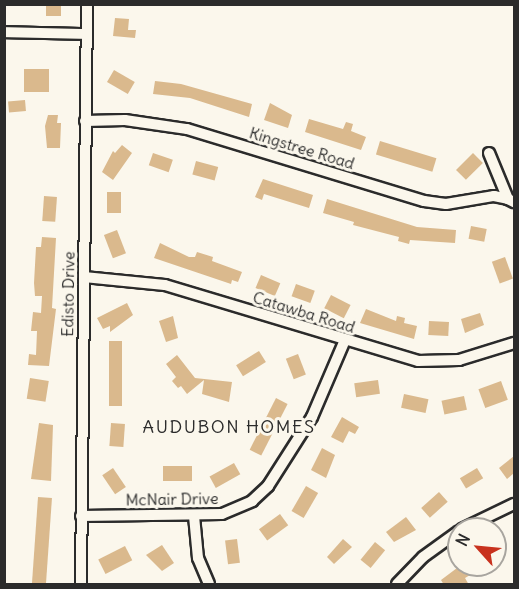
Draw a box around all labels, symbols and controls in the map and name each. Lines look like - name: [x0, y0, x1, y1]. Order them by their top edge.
- street label: Kingstree Road: [247, 123, 357, 173]
- street label: Edisto Drive: [58, 251, 78, 337]
- street label: Catawba Road: [251, 287, 357, 337]
- district label: AUDUBON HOMES: [143, 416, 315, 438]
- street label: McNair Drive: [125, 489, 219, 509]
- north arrow: [447, 517, 507, 577]
- text: N: [451, 530, 474, 549]

